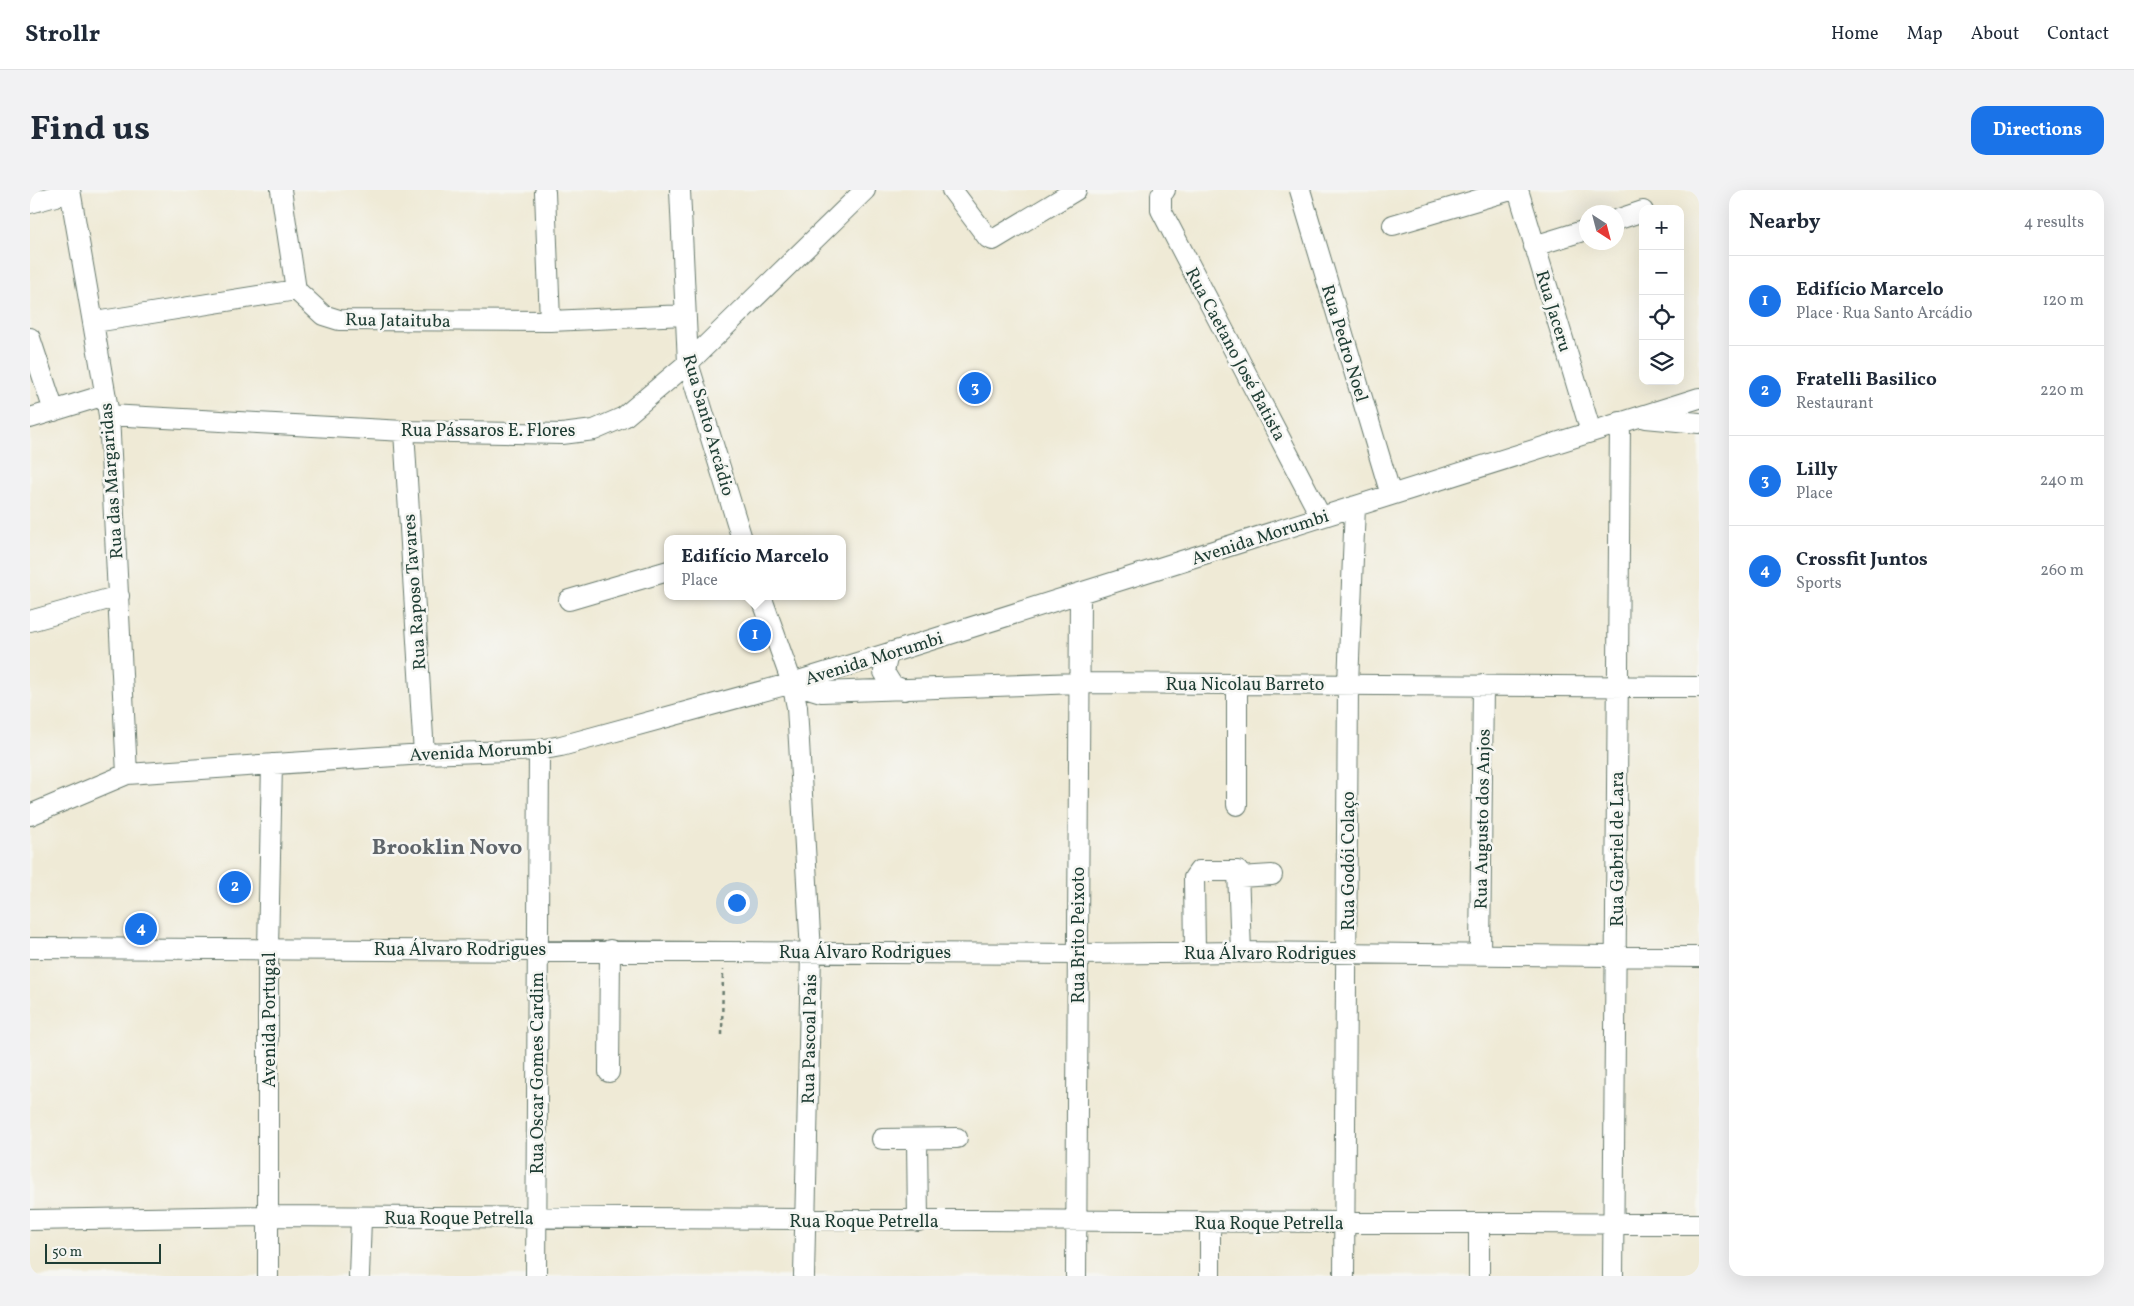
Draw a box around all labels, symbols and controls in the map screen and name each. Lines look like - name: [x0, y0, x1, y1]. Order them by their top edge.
- text: Strollr: [25, 18, 100, 52]
- text: Home: [1831, 22, 1879, 47]
- text: Map: [1907, 22, 1943, 47]
- text: About: [1971, 22, 2019, 47]
- text: Contact: [2047, 22, 2109, 47]
- text: Find us: [30, 106, 150, 154]
- button: Directions: [1971, 106, 2104, 155]
- north arrow: [1579, 205, 1624, 250]
- map controls: [1639, 205, 1684, 385]
- button: +: [1639, 205, 1684, 250]
- text: Nearby: [1749, 208, 1820, 237]
- text: 4 results: [2024, 212, 2084, 234]
- button: −: [1639, 250, 1684, 295]
- street label: Rua Caetano José Batista: [1178, 263, 1291, 446]
- street label: Rua Jaceru: [1528, 268, 1577, 355]
- text: Edifício Marcelo: [1796, 277, 1944, 303]
- street label: Rua Pedro Noel: [1314, 282, 1373, 405]
- text: 1: [1762, 290, 1768, 312]
- text: 120 m: [2042, 290, 2084, 312]
- button: locate: [1639, 295, 1684, 340]
- text: Place · Rua Santo Arcádio: [1796, 303, 1972, 325]
- street label: Rua Jataituba: [345, 308, 451, 335]
- button: layers: [1639, 340, 1684, 385]
- street label: Rua Santo Arcádio: [675, 352, 740, 499]
- text: Fratelli Basilico: [1796, 367, 1937, 393]
- pin: 3: [959, 369, 991, 407]
- text: 2: [1761, 380, 1769, 402]
- text: 220 m: [2040, 380, 2084, 402]
- text: Restaurant: [1796, 393, 1874, 415]
- street label: Rua das Margaridas: [95, 402, 130, 560]
- street label: Rua Pássaros E. Flores: [401, 419, 575, 444]
- text: Lilly: [1796, 457, 1838, 483]
- text: 3: [1761, 470, 1769, 492]
- text: 240 m: [2040, 470, 2084, 492]
- text: Place: [1796, 483, 1833, 505]
- street label: Avenida Morumbi: [1189, 504, 1332, 572]
- street label: Rua Raposo Tavares: [398, 513, 433, 671]
- popup: [664, 535, 846, 600]
- text: Edifício Marcelo: [681, 544, 829, 570]
- text: Crossfit Juntos: [1796, 547, 1928, 573]
- text: 4: [1760, 560, 1770, 582]
- text: 260 m: [2040, 560, 2084, 582]
- text: Place: [681, 570, 718, 592]
- text: Sports: [1796, 573, 1842, 595]
- pin: 1: [739, 616, 771, 654]
- street label: Avenida Morumbi: [802, 627, 947, 692]
- street label: Rua Nicolau Barreto: [1166, 673, 1324, 698]
- street label: Rua Augusto dos Anjos: [1469, 728, 1498, 910]
- street label: Avenida Morumbi: [409, 736, 553, 769]
- street label: Rua Gabriel de Lara: [1606, 771, 1631, 927]
- street label: Rua Godói Colaço: [1337, 791, 1362, 931]
- district label: Brooklin Novo: [372, 833, 522, 864]
- street label: Rua Brito Peixoto: [1067, 867, 1092, 1003]
- pin: 2: [219, 868, 251, 906]
- your location: [724, 890, 750, 916]
- pin: 4: [125, 910, 157, 948]
- street label: Rua Álvaro Rodrigues: [374, 938, 546, 963]
- street label: Rua Álvaro Rodrigues: [779, 941, 951, 966]
- street label: Rua Álvaro Rodrigues: [1184, 942, 1356, 967]
- street label: Avenida Portugal: [258, 952, 283, 1088]
- street label: Rua Oscar Gomes Cardim: [526, 972, 551, 1174]
- street label: Rua Pascoal Pais: [797, 974, 824, 1104]
- street label: Rua Roque Petrella: [384, 1207, 534, 1232]
- street label: Rua Roque Petrella: [789, 1210, 939, 1235]
- street label: Rua Roque Petrella: [1194, 1212, 1344, 1237]
- scale bar: [45, 1241, 161, 1264]
- text: 50 m: [52, 1243, 82, 1262]

